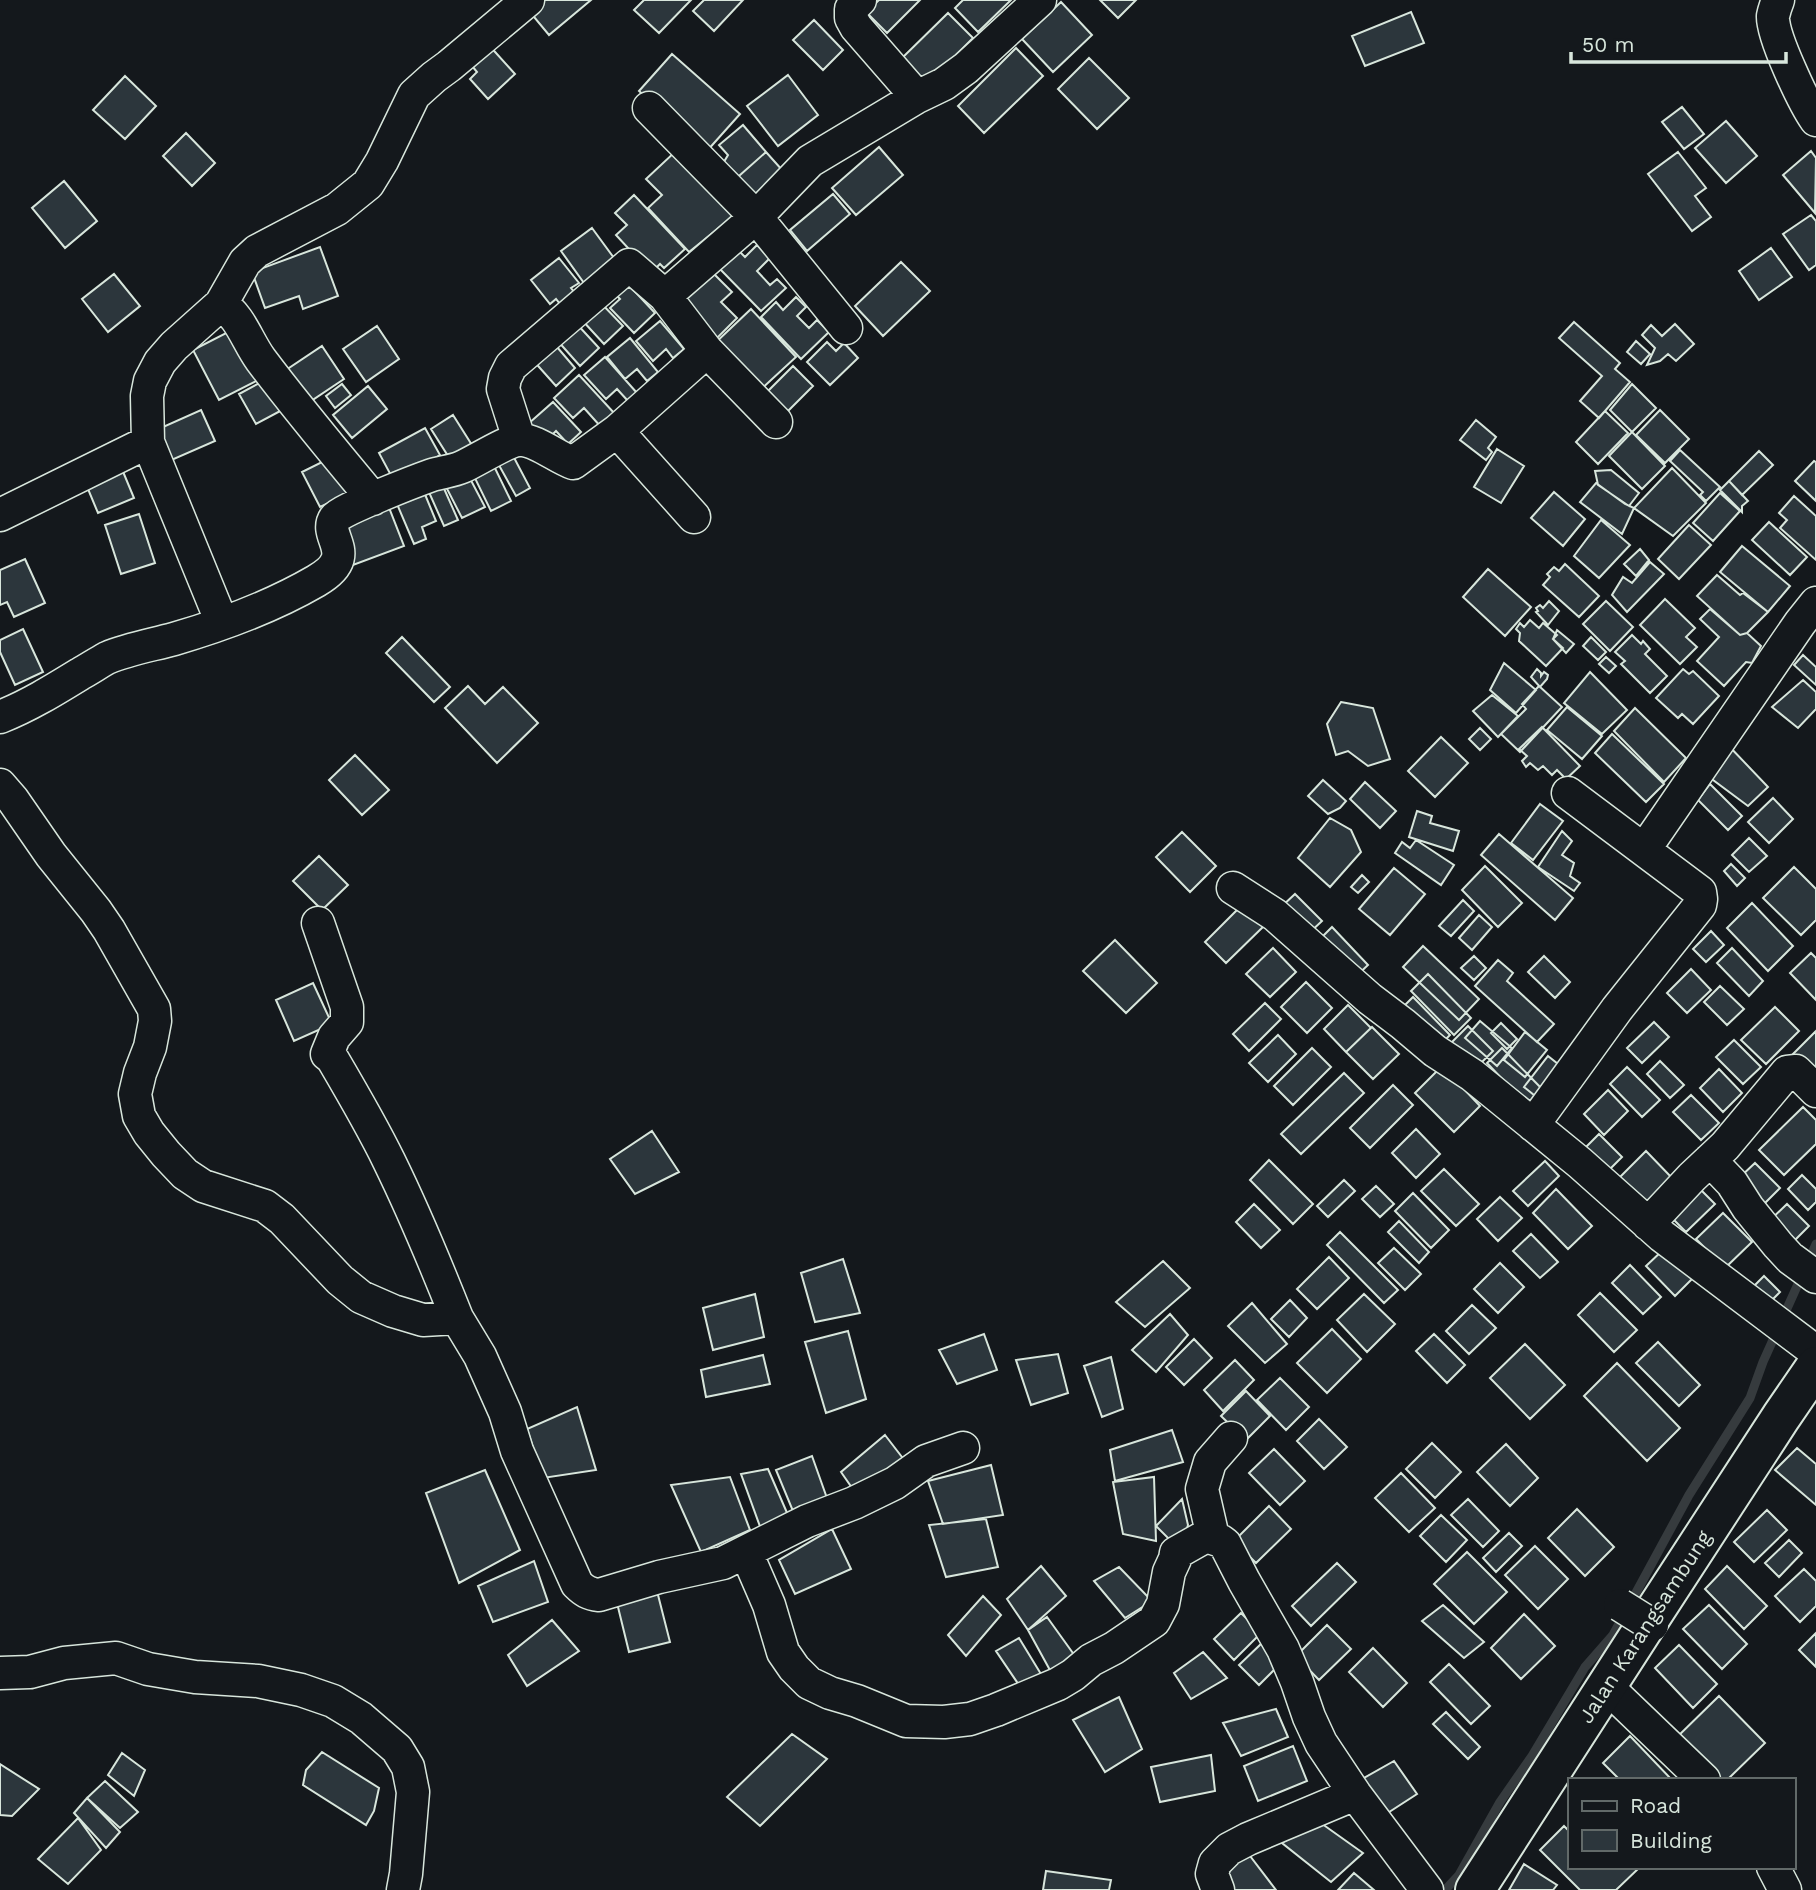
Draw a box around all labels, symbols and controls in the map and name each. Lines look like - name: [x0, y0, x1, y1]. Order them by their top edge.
- scale bar: [1571, 21, 1786, 65]
- text: 50 m: [1582, 32, 1634, 57]
- street label: Jalan Karangsambung: [1573, 1525, 1717, 1728]
- legend: [1568, 1778, 1795, 1869]
- text: Road: [1630, 1793, 1681, 1818]
- text: Building: [1630, 1828, 1712, 1853]

